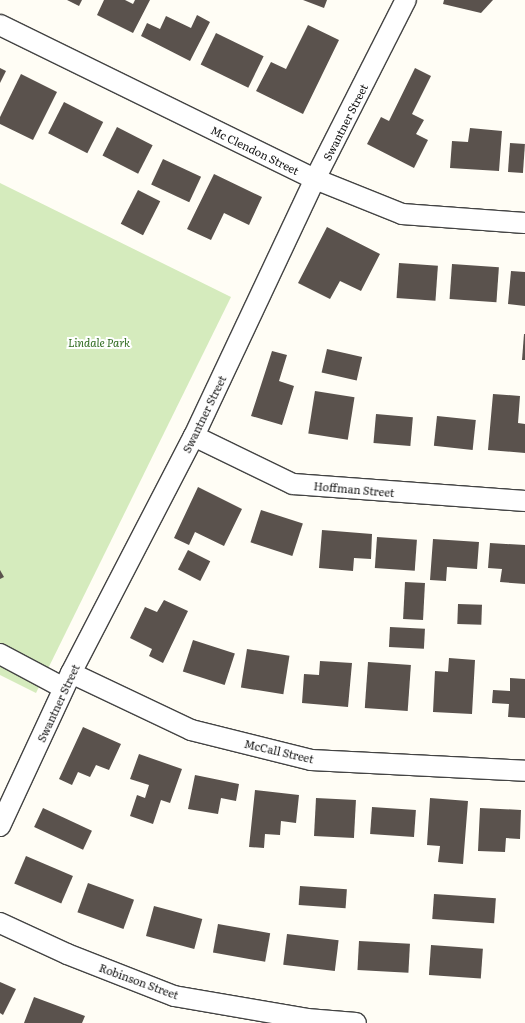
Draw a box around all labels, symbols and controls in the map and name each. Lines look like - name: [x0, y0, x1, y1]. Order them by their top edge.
- street label: Swantner Street: [320, 81, 370, 163]
- street label: Mc Clendon Street: [209, 123, 301, 177]
- park label: Lindale Park: [68, 335, 130, 349]
- street label: Swantner Street: [180, 373, 228, 455]
- street label: Hoffman Street: [313, 479, 395, 499]
- street label: Swantner Street: [34, 662, 82, 744]
- street label: McCall Street: [243, 737, 315, 765]
- street label: Robinson Street: [97, 961, 181, 1001]

